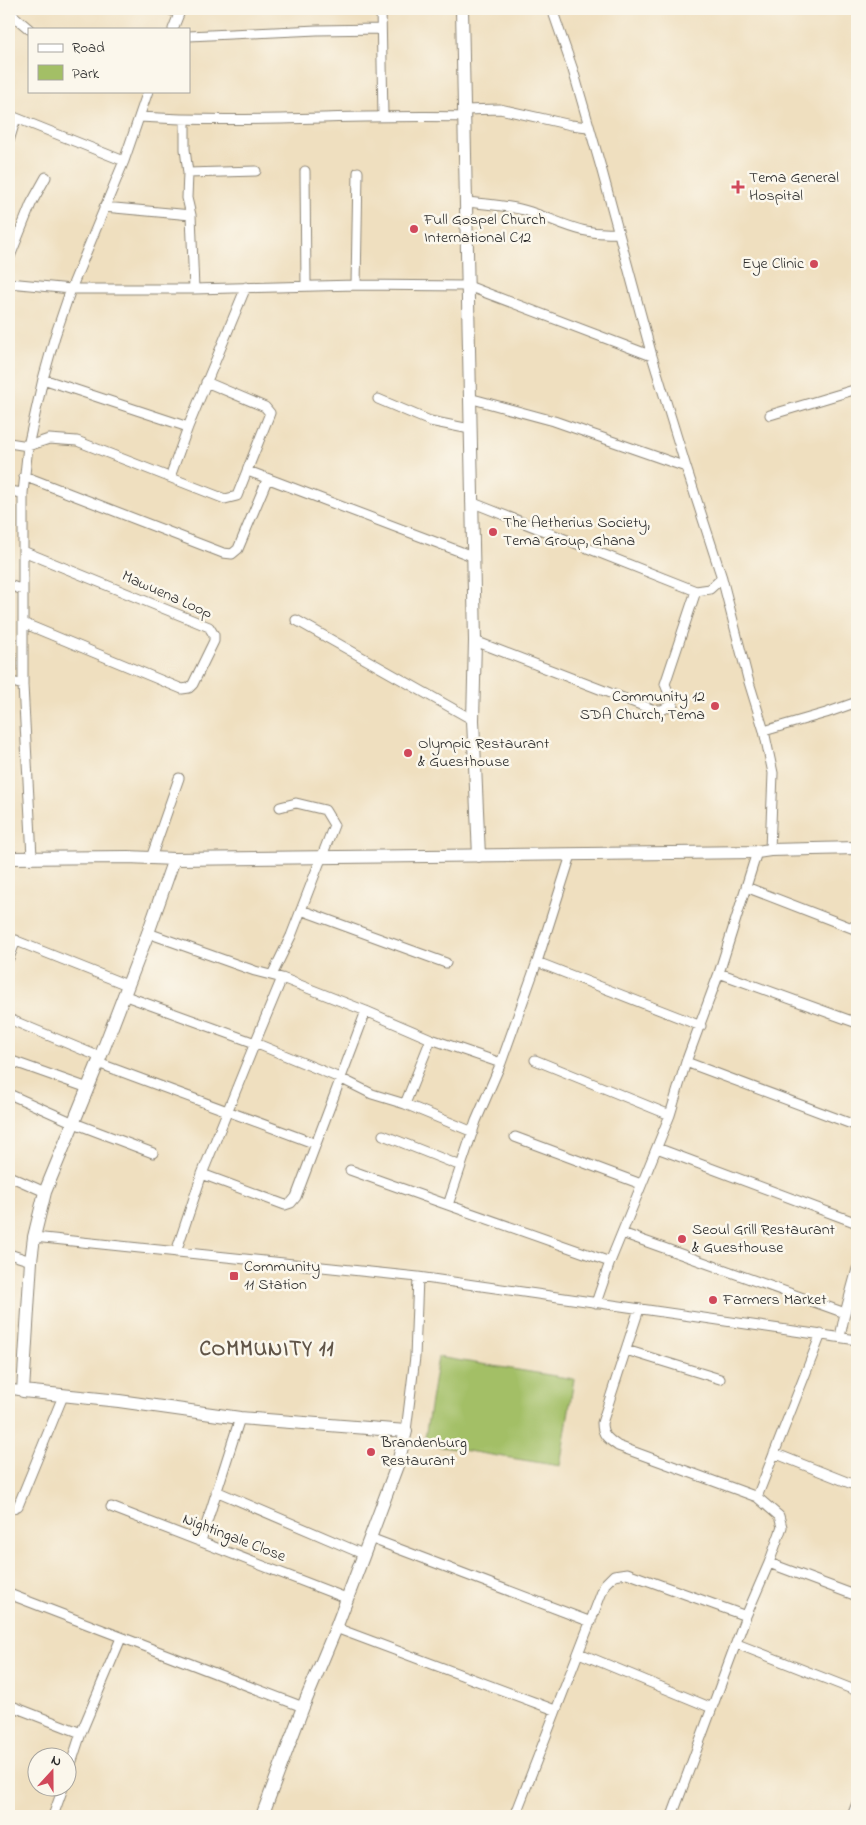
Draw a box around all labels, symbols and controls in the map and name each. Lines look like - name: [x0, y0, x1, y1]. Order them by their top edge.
- legend: [28, 28, 190, 92]
- text: Road: [72, 37, 105, 59]
- text: Park: [72, 63, 100, 85]
- place label: Tema General Hospital: [749, 166, 839, 208]
- marker: Tema General Hospital: [731, 180, 745, 194]
- place label: Full Gospel Church International C12: [423, 208, 546, 250]
- marker: Full Gospel Church International C12: [408, 223, 420, 235]
- place label: Eye Clinic: [742, 252, 805, 276]
- marker: Eye Clinic: [808, 258, 820, 270]
- place label: The Aetherius Society, Tema Group, Ghana: [503, 511, 650, 553]
- marker: The Aetherius Society, Tema Group, Ghana: [487, 526, 499, 538]
- street label: Mawuena Loop: [118, 564, 216, 626]
- place label: Community 12 SDA Church, Tema: [580, 685, 705, 727]
- marker: Community 12 SDA Church, Tema: [709, 700, 721, 712]
- place label: Olympic Restaurant & Guesthouse: [418, 732, 550, 774]
- marker: Olympic Restaurant & Guesthouse: [402, 747, 414, 759]
- place label: Seoul Grill Restaurant & Guesthouse: [692, 1218, 836, 1260]
- marker: Seoul Grill Restaurant & Guesthouse: [676, 1233, 688, 1245]
- place label: Community 11 Station: [244, 1255, 320, 1297]
- marker: Community 11 Station: [228, 1270, 240, 1282]
- place label: Farmers Market: [722, 1288, 827, 1312]
- marker: Farmers Market: [707, 1294, 719, 1306]
- district label: COMMUNITY 11: [200, 1335, 334, 1365]
- place label: Brandenburg Restaurant: [380, 1431, 467, 1473]
- marker: Brandenburg Restaurant: [365, 1446, 377, 1458]
- street label: Nightingale Close: [179, 1507, 290, 1569]
- north arrow: [28, 1748, 78, 1798]
- text: N: [48, 1750, 64, 1773]

